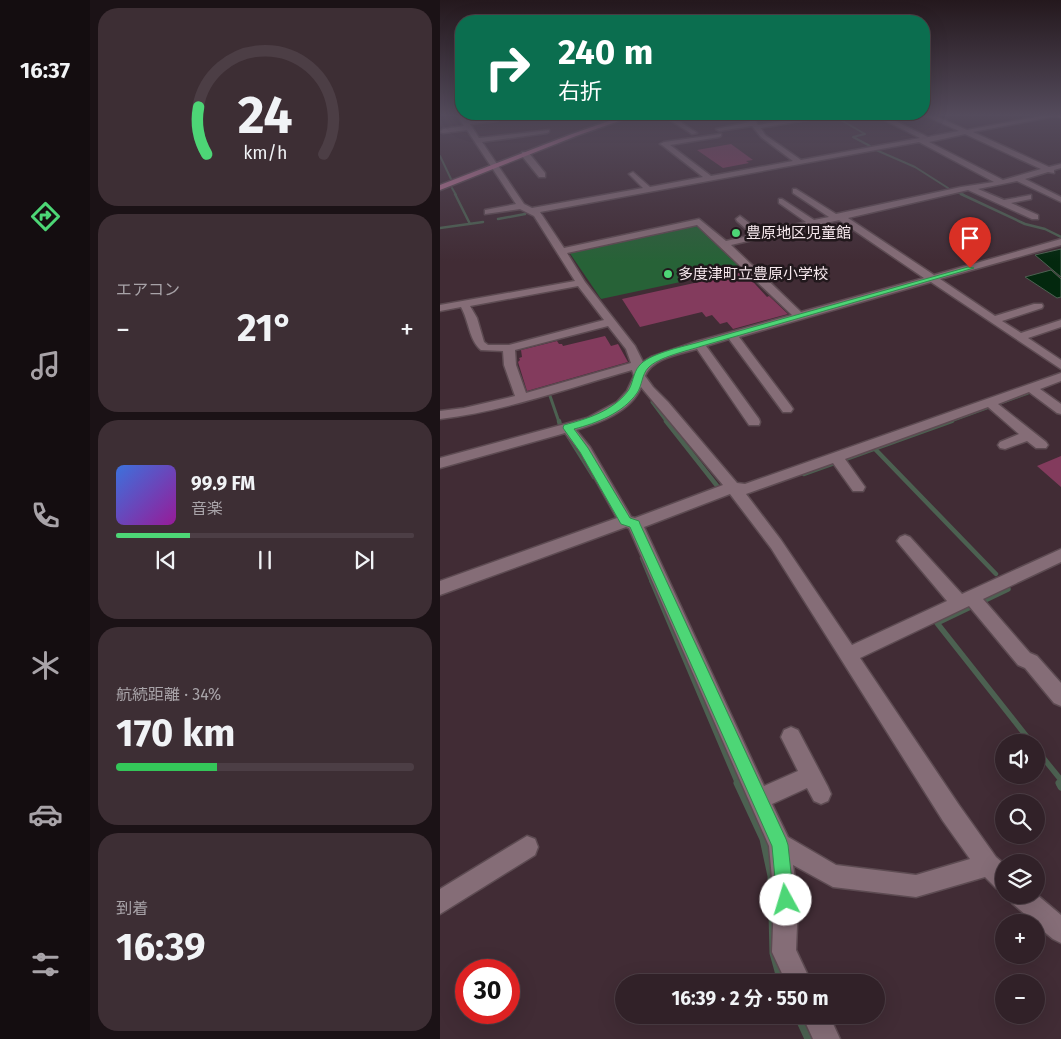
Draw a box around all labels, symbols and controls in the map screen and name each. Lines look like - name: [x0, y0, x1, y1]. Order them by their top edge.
- text: 240 m: [558, 31, 653, 73]
- icon: right: [475, 35, 540, 100]
- text: 16:37: [20, 57, 70, 84]
- text: 右折: [558, 78, 602, 105]
- text: 24: [238, 84, 292, 147]
- text: km/h: [243, 142, 287, 164]
- icon: directions: [28, 199, 63, 234]
- pin: [949, 217, 991, 268]
- place label: 豊原地区児童館: [746, 224, 851, 242]
- icon: arrive: [956, 224, 984, 252]
- marker: 豊原地区児童館: [730, 227, 742, 239]
- place label: 多度津町立豊原小学校: [678, 265, 828, 283]
- marker: 多度津町立豊原小学校: [662, 268, 674, 280]
- text: エアコン: [116, 280, 180, 299]
- text: 21°: [237, 305, 293, 351]
- text: −: [116, 313, 130, 346]
- text: +: [400, 313, 414, 346]
- icon: music: [28, 348, 63, 383]
- text: 99.9 FM: [191, 472, 255, 495]
- icon: phone: [28, 498, 63, 533]
- text: 音楽: [191, 499, 223, 518]
- icon: previous: [152, 546, 180, 574]
- icon: pause: [251, 546, 279, 574]
- icon: next: [350, 546, 378, 574]
- icon: climate: [28, 648, 63, 683]
- text: 航続距離 · 34%: [116, 685, 221, 704]
- text: 170 km: [116, 710, 235, 756]
- map controls: [995, 734, 1045, 1024]
- button: sound: [995, 734, 1045, 784]
- button: search: [995, 794, 1045, 844]
- icon: car: [28, 797, 63, 832]
- button: layers: [995, 854, 1045, 904]
- position arrow: [759, 873, 811, 925]
- text: 到着: [116, 899, 148, 918]
- button: +: [995, 914, 1045, 964]
- text: 16:39: [116, 924, 205, 970]
- icon: filters: [28, 947, 63, 982]
- speed limit sign: 30: [455, 959, 520, 1024]
- button: −: [995, 974, 1045, 1024]
- text: 16:39 · 2 分 · 550 m: [671, 987, 829, 1010]

